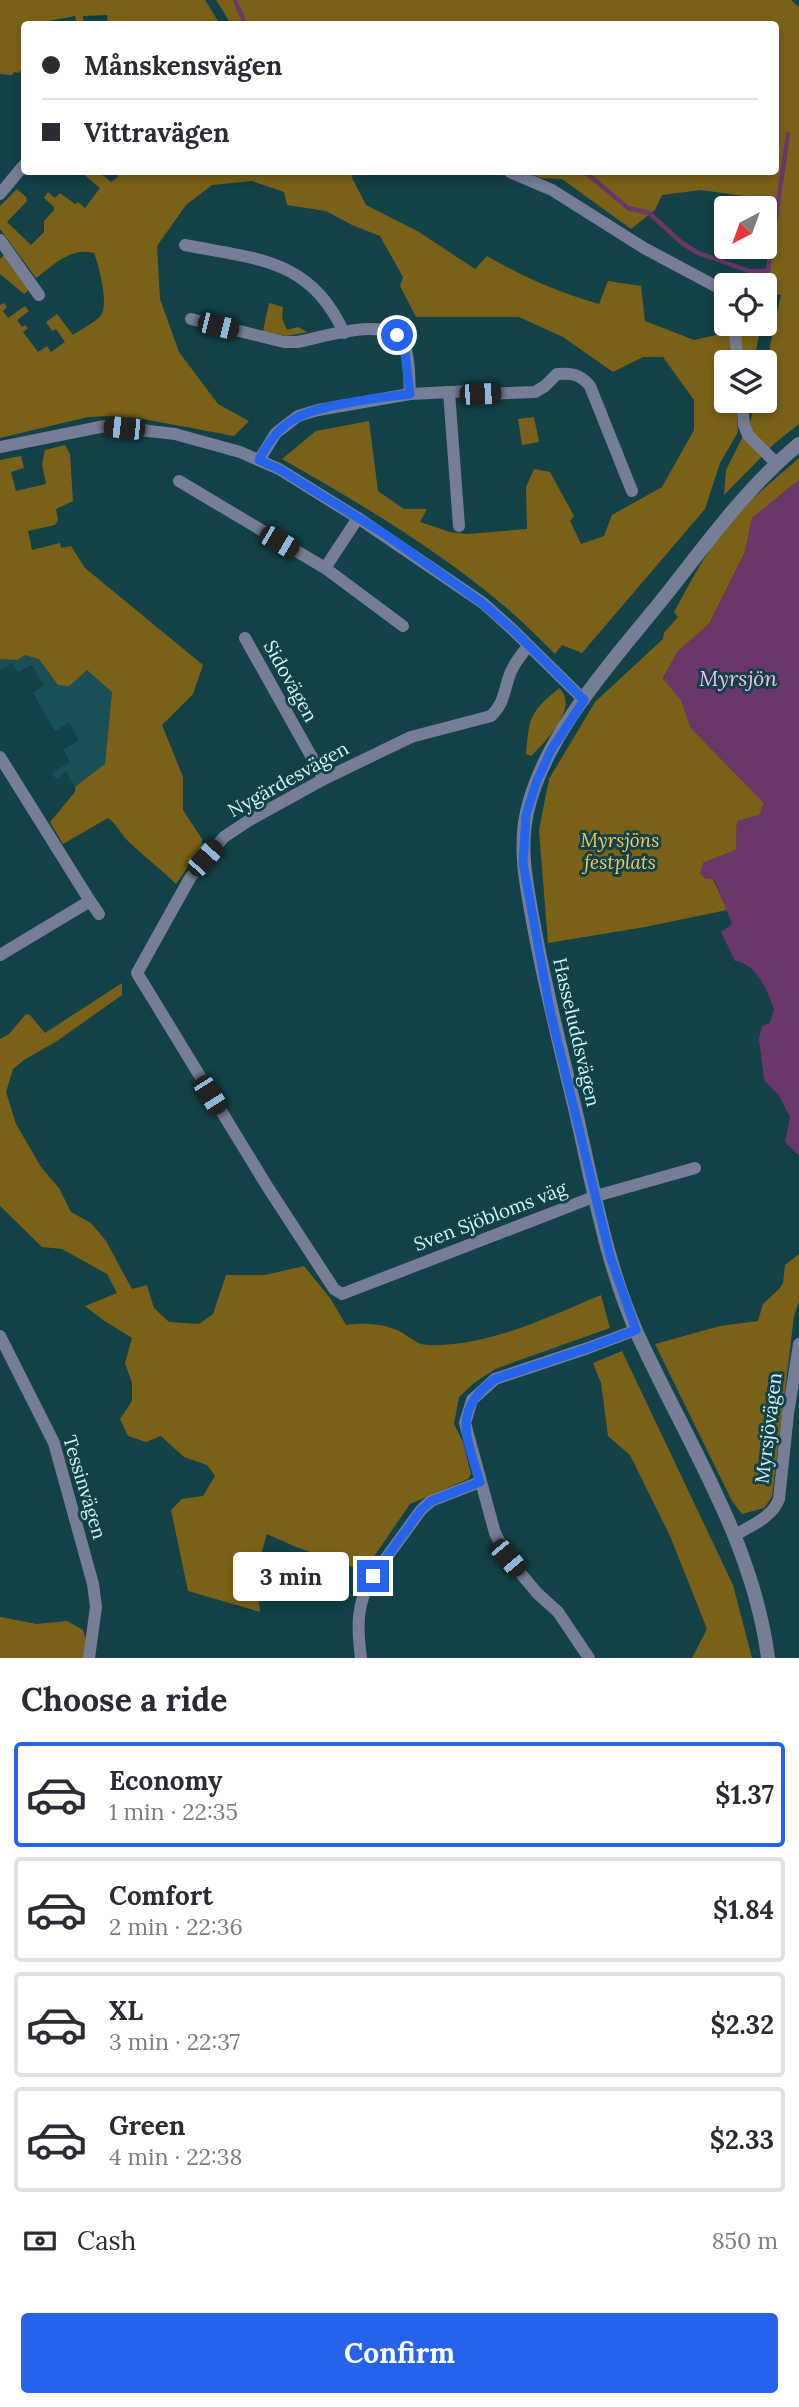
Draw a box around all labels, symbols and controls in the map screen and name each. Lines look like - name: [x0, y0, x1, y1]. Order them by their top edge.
- text: Månskensvägen: [84, 49, 282, 82]
- text: Vittravägen: [84, 116, 230, 149]
- north arrow: [714, 196, 777, 259]
- map controls: [714, 196, 777, 413]
- button: locate: [714, 273, 777, 336]
- car: [196, 311, 241, 341]
- route start: [381, 319, 413, 351]
- button: layers: [714, 350, 777, 413]
- car: [459, 383, 502, 405]
- car: [103, 415, 146, 441]
- car: [256, 522, 303, 562]
- street label: Sidovägen: [259, 636, 323, 726]
- water label: Myrsjön: [699, 665, 777, 692]
- street label: Nygärdesvägen: [223, 736, 353, 822]
- park label: Myrsjöns festplats: [581, 828, 659, 874]
- car: [184, 835, 227, 881]
- street label: Hasseluddsvägen: [548, 955, 606, 1109]
- car: [190, 1072, 231, 1118]
- street label: Sven Sjöbloms väg: [410, 1176, 570, 1256]
- street label: Myrsjövägen: [749, 1371, 787, 1485]
- street label: Tessinvägen: [58, 1432, 112, 1542]
- car: [487, 1535, 530, 1581]
- callout: 3 min: [233, 1552, 348, 1600]
- route end: [357, 1560, 389, 1592]
- text: 3 min: [260, 1562, 322, 1591]
- text: Choose a ride: [21, 1679, 228, 1720]
- icon: car: [25, 1763, 88, 1826]
- text: Economy: [109, 1764, 222, 1797]
- text: $1.37: [715, 1778, 774, 1811]
- text: 1 min · 22:35: [109, 1797, 238, 1826]
- icon: car: [25, 1878, 88, 1941]
- text: Comfort: [109, 1879, 213, 1912]
- text: $1.84: [713, 1893, 774, 1926]
- text: 2 min · 22:36: [109, 1912, 243, 1941]
- icon: car: [25, 1993, 88, 2056]
- text: XL: [109, 1994, 143, 2027]
- text: $2.32: [710, 2008, 774, 2041]
- text: 3 min · 22:37: [109, 2027, 240, 2056]
- icon: car: [25, 2108, 88, 2171]
- text: Green: [109, 2109, 185, 2142]
- text: $2.33: [710, 2123, 774, 2156]
- text: 4 min · 22:38: [109, 2142, 243, 2171]
- icon: cash: [21, 2222, 59, 2260]
- text: Cash: [77, 2224, 136, 2257]
- text: 850 m: [712, 2226, 778, 2255]
- button: Confirm: [21, 2313, 778, 2393]

